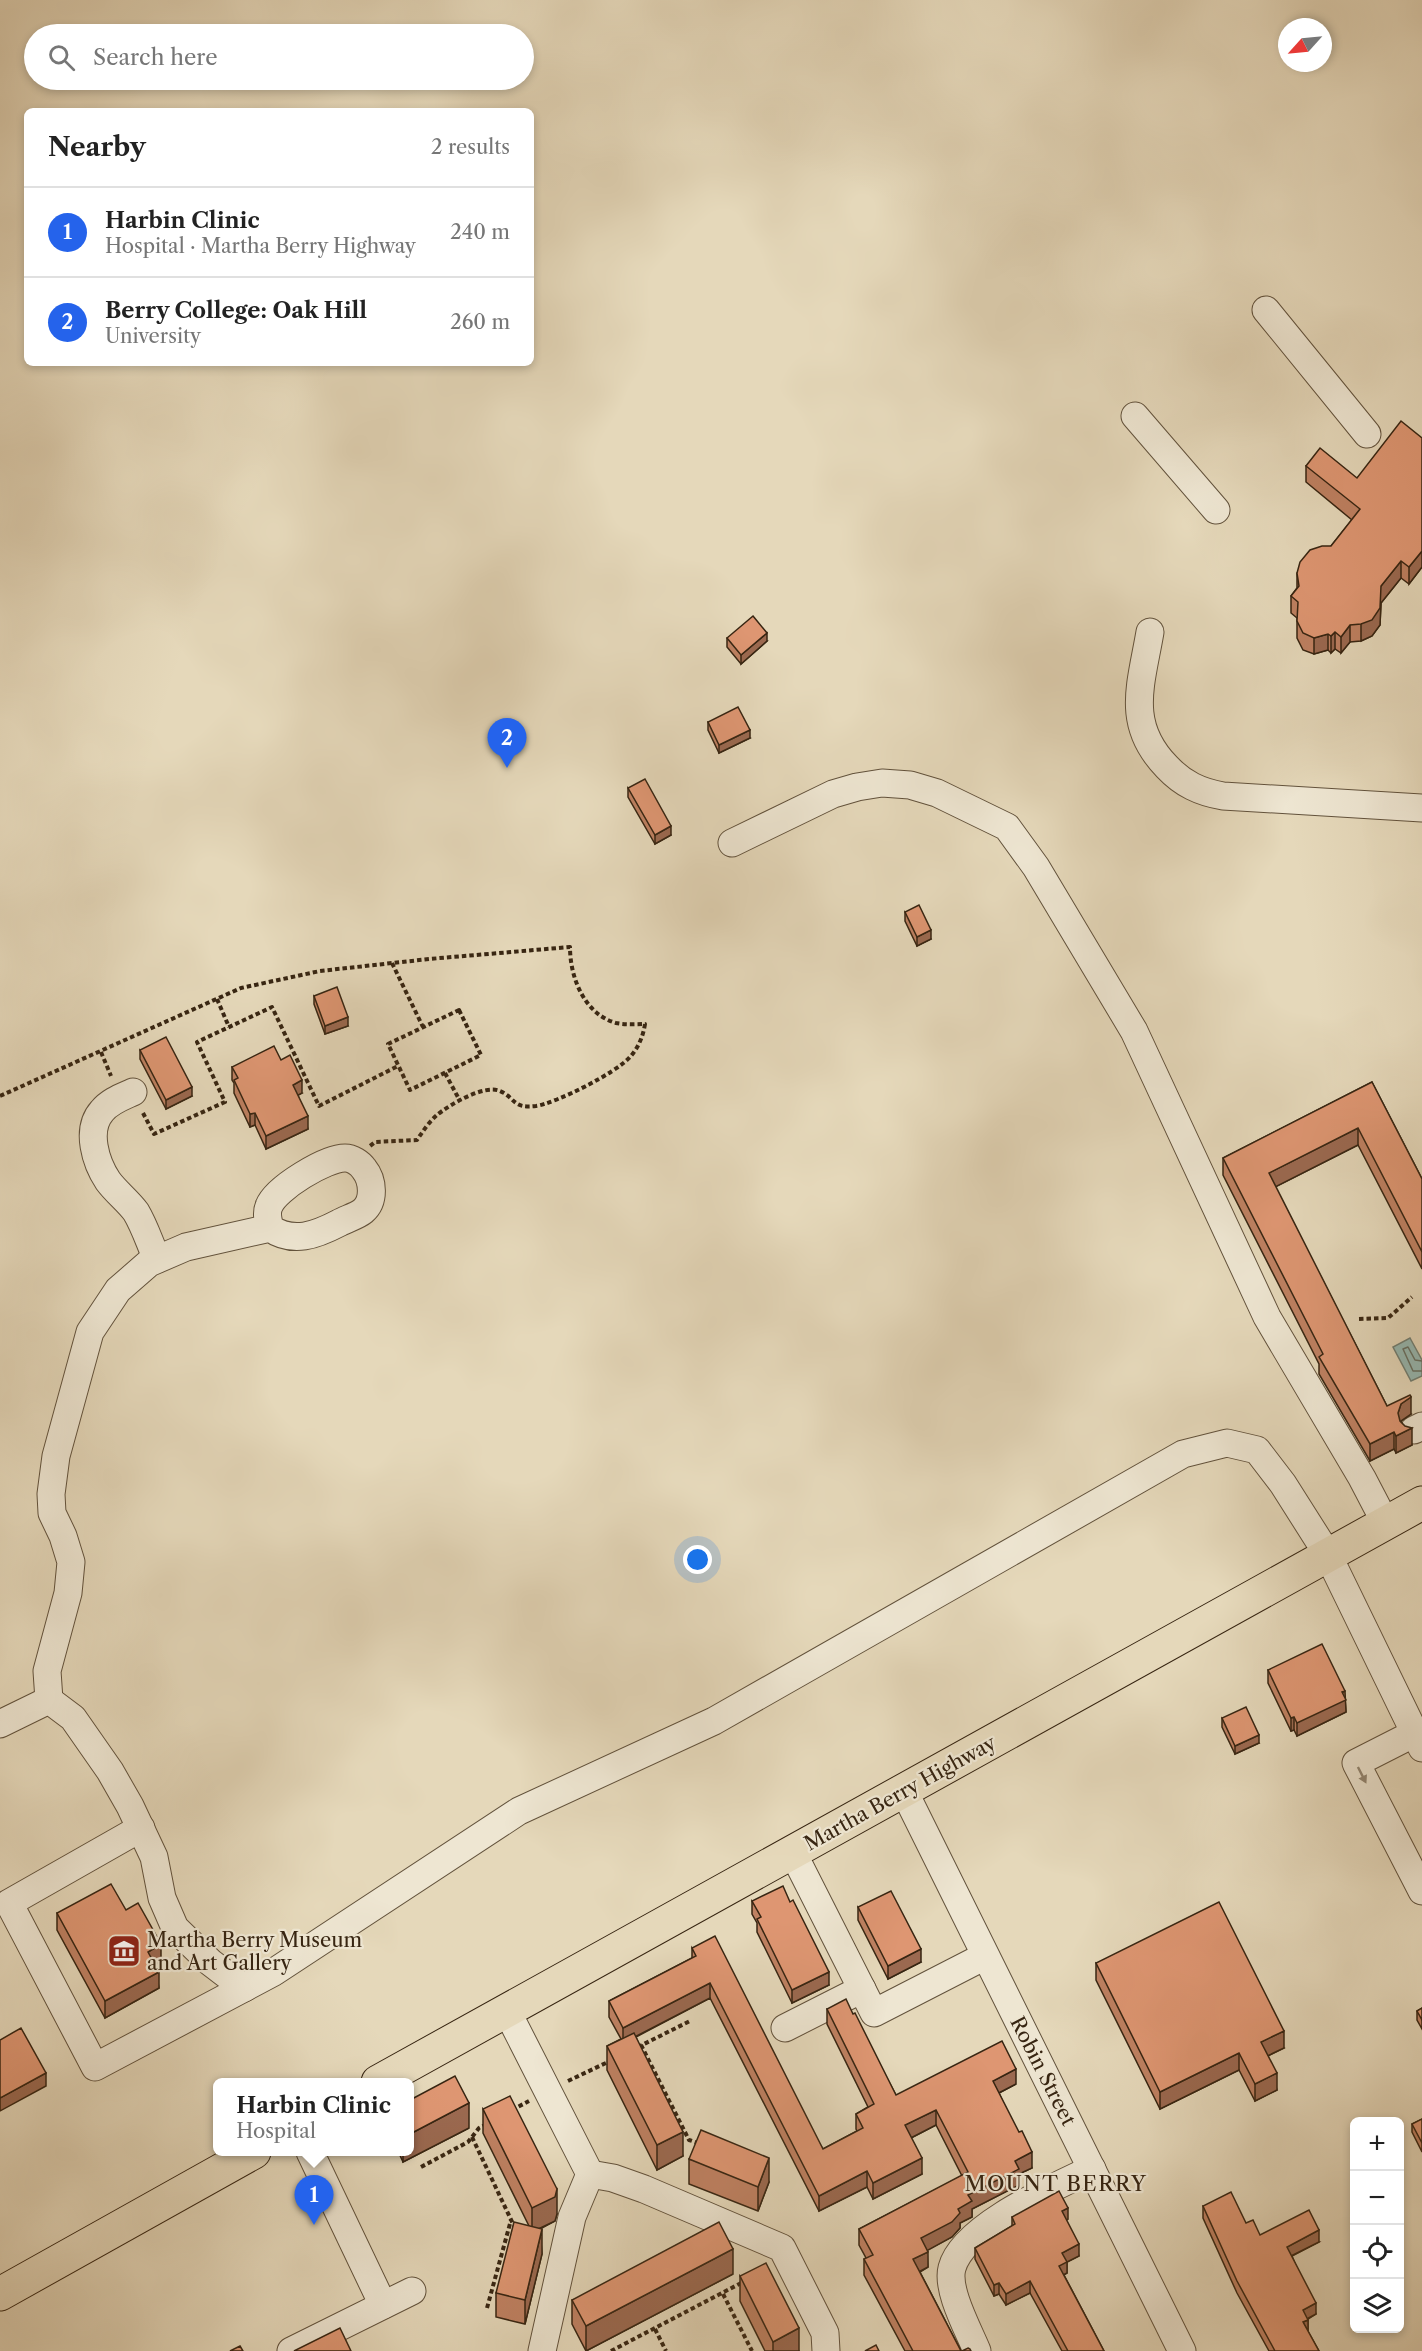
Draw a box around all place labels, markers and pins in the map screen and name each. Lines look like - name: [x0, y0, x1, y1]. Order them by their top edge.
- pin: 2: [488, 718, 526, 768]
- place label: Martha Berry Museum and Art Gallery: [147, 1928, 363, 1975]
- museum icon: Martha Berry Museum and Art Gallery: [106, 1933, 142, 1969]
- pin: 1: [294, 2176, 334, 2225]

